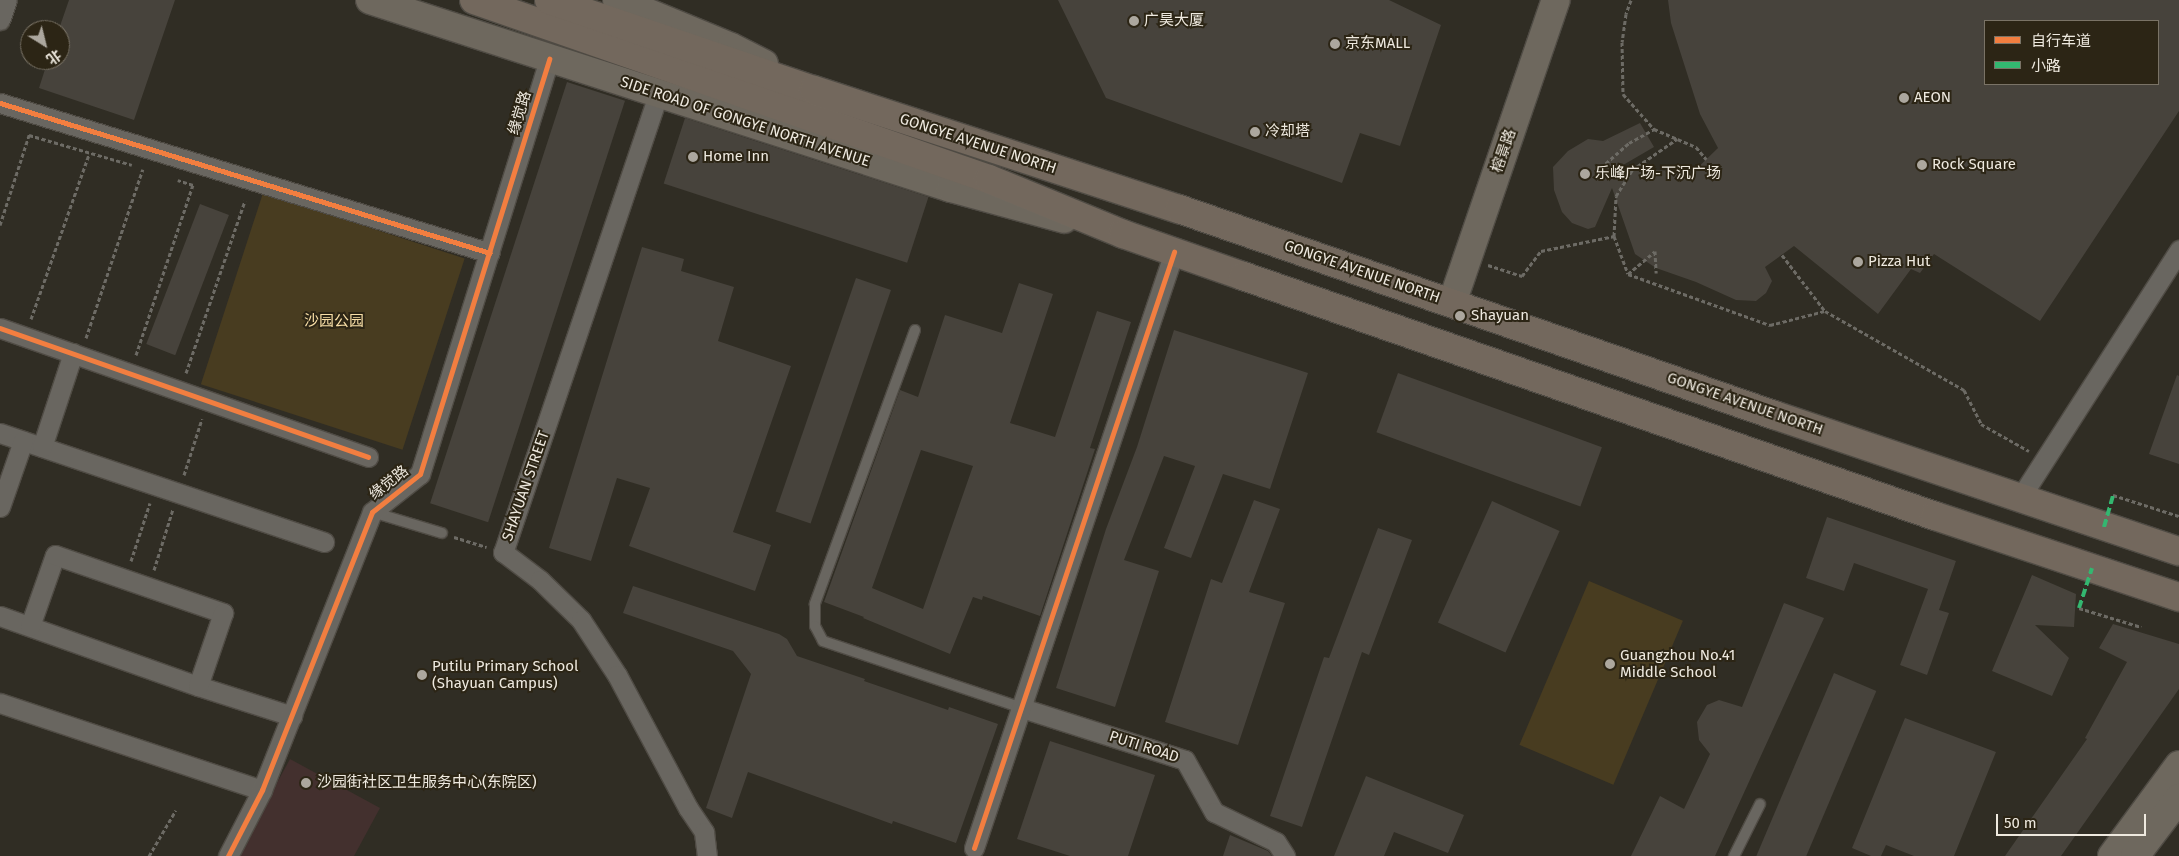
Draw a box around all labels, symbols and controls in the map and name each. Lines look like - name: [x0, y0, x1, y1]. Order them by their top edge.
- place label: 广昊大厦: [1144, 12, 1204, 30]
- marker: 广昊大厦: [1128, 15, 1140, 27]
- north arrow: [20, 20, 70, 70]
- legend: [1984, 20, 2159, 85]
- text: 自行车道: [2031, 32, 2091, 50]
- place label: 京东MALL: [1345, 35, 1410, 53]
- marker: 京东MALL: [1329, 38, 1341, 50]
- text: 北: [43, 46, 64, 68]
- text: 小路: [2031, 57, 2061, 75]
- street label: SIDE ROAD OF GONGYE NORTH AVENUE: [618, 73, 872, 171]
- street label: 缘觉路: [505, 89, 535, 137]
- place label: AEON: [1914, 89, 1951, 107]
- marker: AEON: [1898, 92, 1910, 104]
- street label: GONGYE AVENUE NORTH: [897, 110, 1059, 178]
- place label: 冷却塔: [1265, 123, 1310, 141]
- marker: 冷却塔: [1249, 126, 1261, 138]
- street label: 榕景路: [1488, 127, 1520, 175]
- place label: Home Inn: [703, 148, 769, 166]
- marker: Home Inn: [687, 151, 699, 163]
- place label: Rock Square: [1932, 156, 2016, 174]
- marker: Rock Square: [1916, 159, 1928, 171]
- place label: 乐峰广场-下沉广场: [1595, 165, 1721, 183]
- marker: 乐峰广场-下沉广场: [1579, 168, 1591, 180]
- street label: GONGYE AVENUE NORTH: [1282, 237, 1442, 307]
- place label: Pizza Hut: [1868, 253, 1930, 271]
- marker: Pizza Hut: [1852, 256, 1864, 268]
- place label: Shayuan: [1471, 307, 1529, 325]
- marker: Shayuan: [1453, 309, 1467, 323]
- park label: 沙园公园: [304, 313, 364, 331]
- street label: GONGYE AVENUE NORTH: [1665, 369, 1825, 439]
- street label: SHAYUAN STREET: [499, 428, 553, 544]
- street label: 缘觉路: [366, 462, 412, 504]
- place label: Guangzhou No.41 Middle School: [1620, 646, 1735, 681]
- place label: Putilu Primary School (Shayuan Campus): [432, 657, 578, 692]
- marker: Guangzhou No.41 Middle School: [1604, 658, 1616, 670]
- marker: Putilu Primary School (Shayuan Campus): [416, 669, 428, 681]
- street label: PUTI ROAD: [1107, 727, 1181, 767]
- place label: 沙园街社区卫生服务中心(东院区): [317, 774, 537, 792]
- marker: 沙园街社区卫生服务中心(东院区): [299, 776, 313, 790]
- scale bar: [1999, 804, 2149, 836]
- text: 50 m: [2004, 814, 2037, 832]

